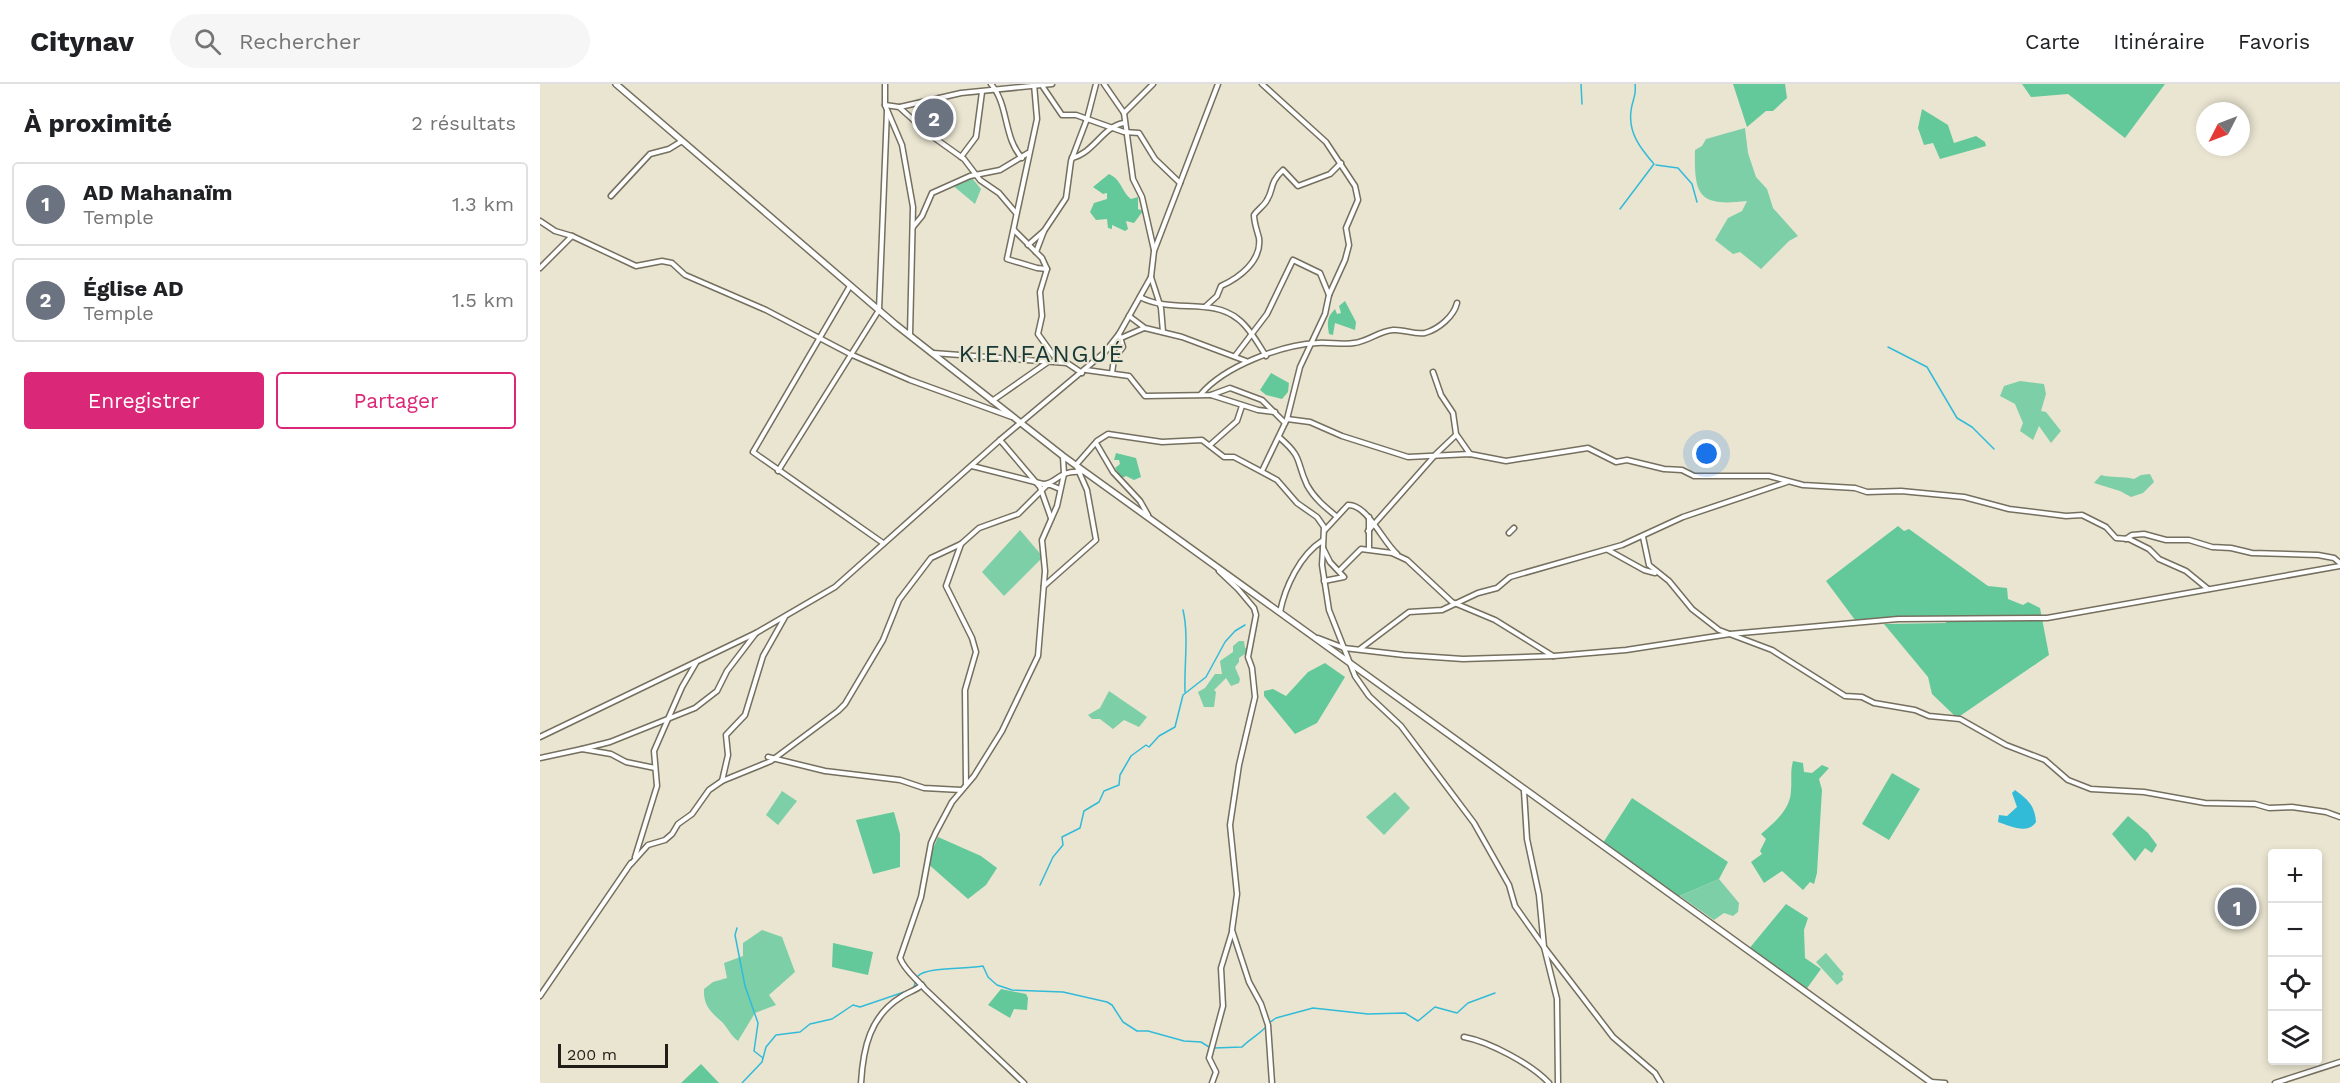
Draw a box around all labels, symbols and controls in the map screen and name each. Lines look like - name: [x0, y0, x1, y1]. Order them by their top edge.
- search box: [170, 14, 590, 68]
- text: Citynav: [30, 25, 134, 58]
- icon: search: [191, 25, 224, 58]
- text: Rechercher: [239, 29, 361, 54]
- text: Carte: [2025, 29, 2080, 54]
- text: Itinéraire: [2113, 29, 2205, 54]
- text: Favoris: [2238, 29, 2310, 54]
- pin: 2: [914, 96, 954, 141]
- north arrow: [2196, 102, 2250, 156]
- text: À proximité: [24, 108, 172, 138]
- text: 2 résultats: [411, 111, 516, 135]
- text: AD Mahanaïm: [83, 180, 233, 205]
- text: 1: [41, 192, 50, 216]
- text: 1.3 km: [452, 192, 514, 216]
- text: Temple: [83, 205, 154, 229]
- text: Église AD: [83, 276, 184, 301]
- text: 2: [40, 288, 51, 312]
- text: 1.5 km: [452, 288, 514, 312]
- text: Temple: [83, 301, 154, 325]
- district label: KIENFANGUÉ: [959, 340, 1125, 368]
- button: Enregistrer: [24, 372, 264, 429]
- button: Partager: [276, 372, 516, 429]
- your location: [1692, 439, 1721, 468]
- map controls: [2268, 849, 2322, 1065]
- button: +: [2268, 849, 2322, 903]
- pin: 1: [2218, 884, 2256, 930]
- button: −: [2268, 903, 2322, 957]
- button: locate: [2268, 957, 2322, 1011]
- button: layers: [2268, 1011, 2322, 1065]
- scale bar: [558, 1041, 668, 1068]
- text: 200 m: [567, 1045, 617, 1064]

